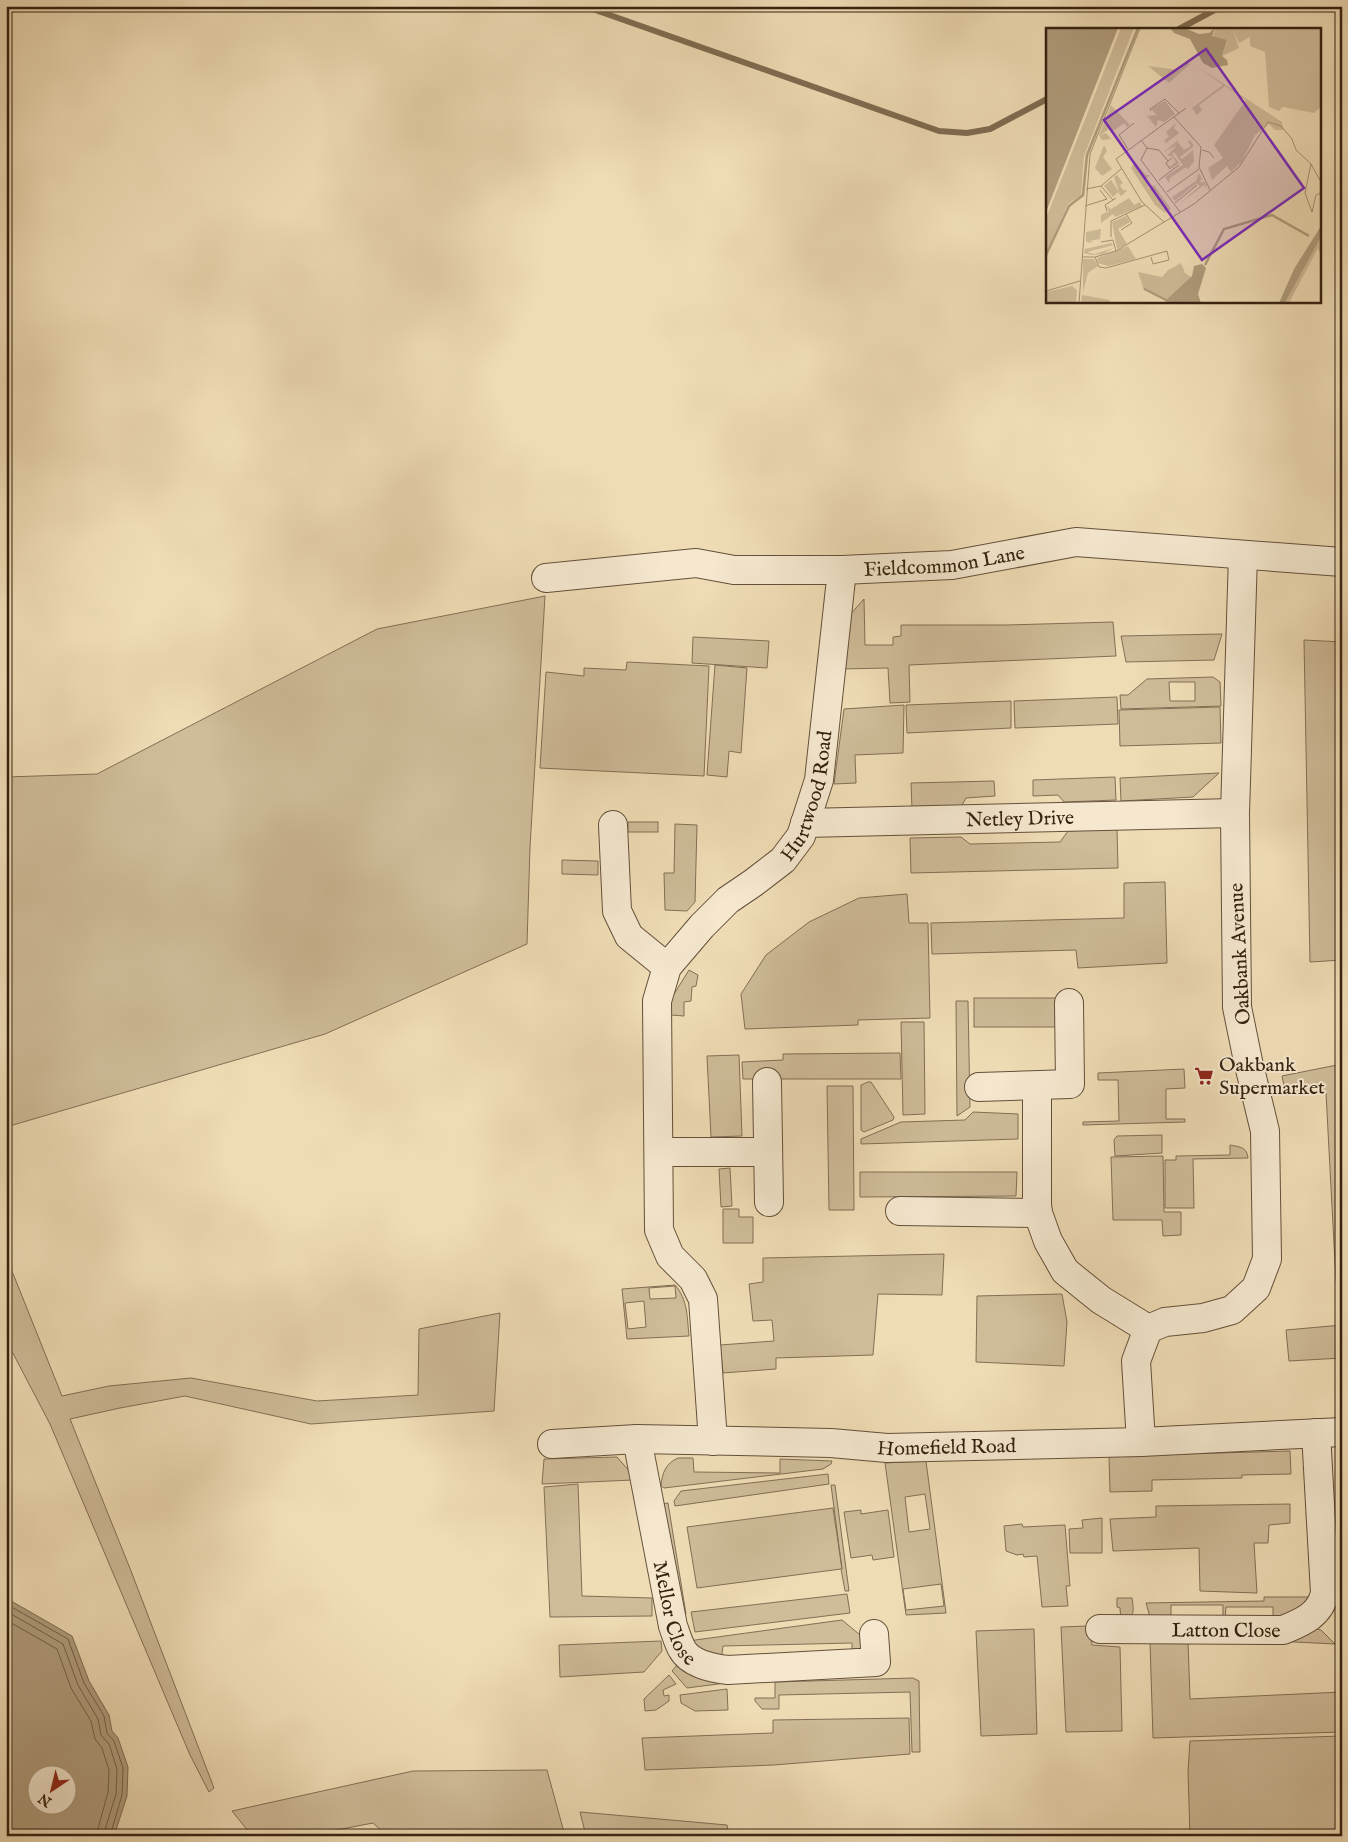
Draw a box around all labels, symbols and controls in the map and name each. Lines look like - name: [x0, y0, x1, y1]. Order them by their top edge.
- inset map: [1046, 28, 1320, 302]
- street label: Fieldcommon Lane: [863, 541, 1027, 583]
- street label: Hurtwood Road: [776, 729, 838, 867]
- street label: Netley Drive: [966, 806, 1074, 833]
- street label: Oakbank Avenue: [1224, 882, 1257, 1026]
- place label: Oakbank Supermarket: [1219, 1053, 1325, 1101]
- supermarket icon: Oakbank Supermarket: [1193, 1065, 1215, 1087]
- street label: Homefield Road: [876, 1434, 1017, 1463]
- street label: Mellor Close: [647, 1559, 700, 1672]
- street label: Latton Close: [1171, 1618, 1281, 1644]
- north arrow: [28, 1764, 78, 1814]
- text: N: [35, 1789, 56, 1811]

